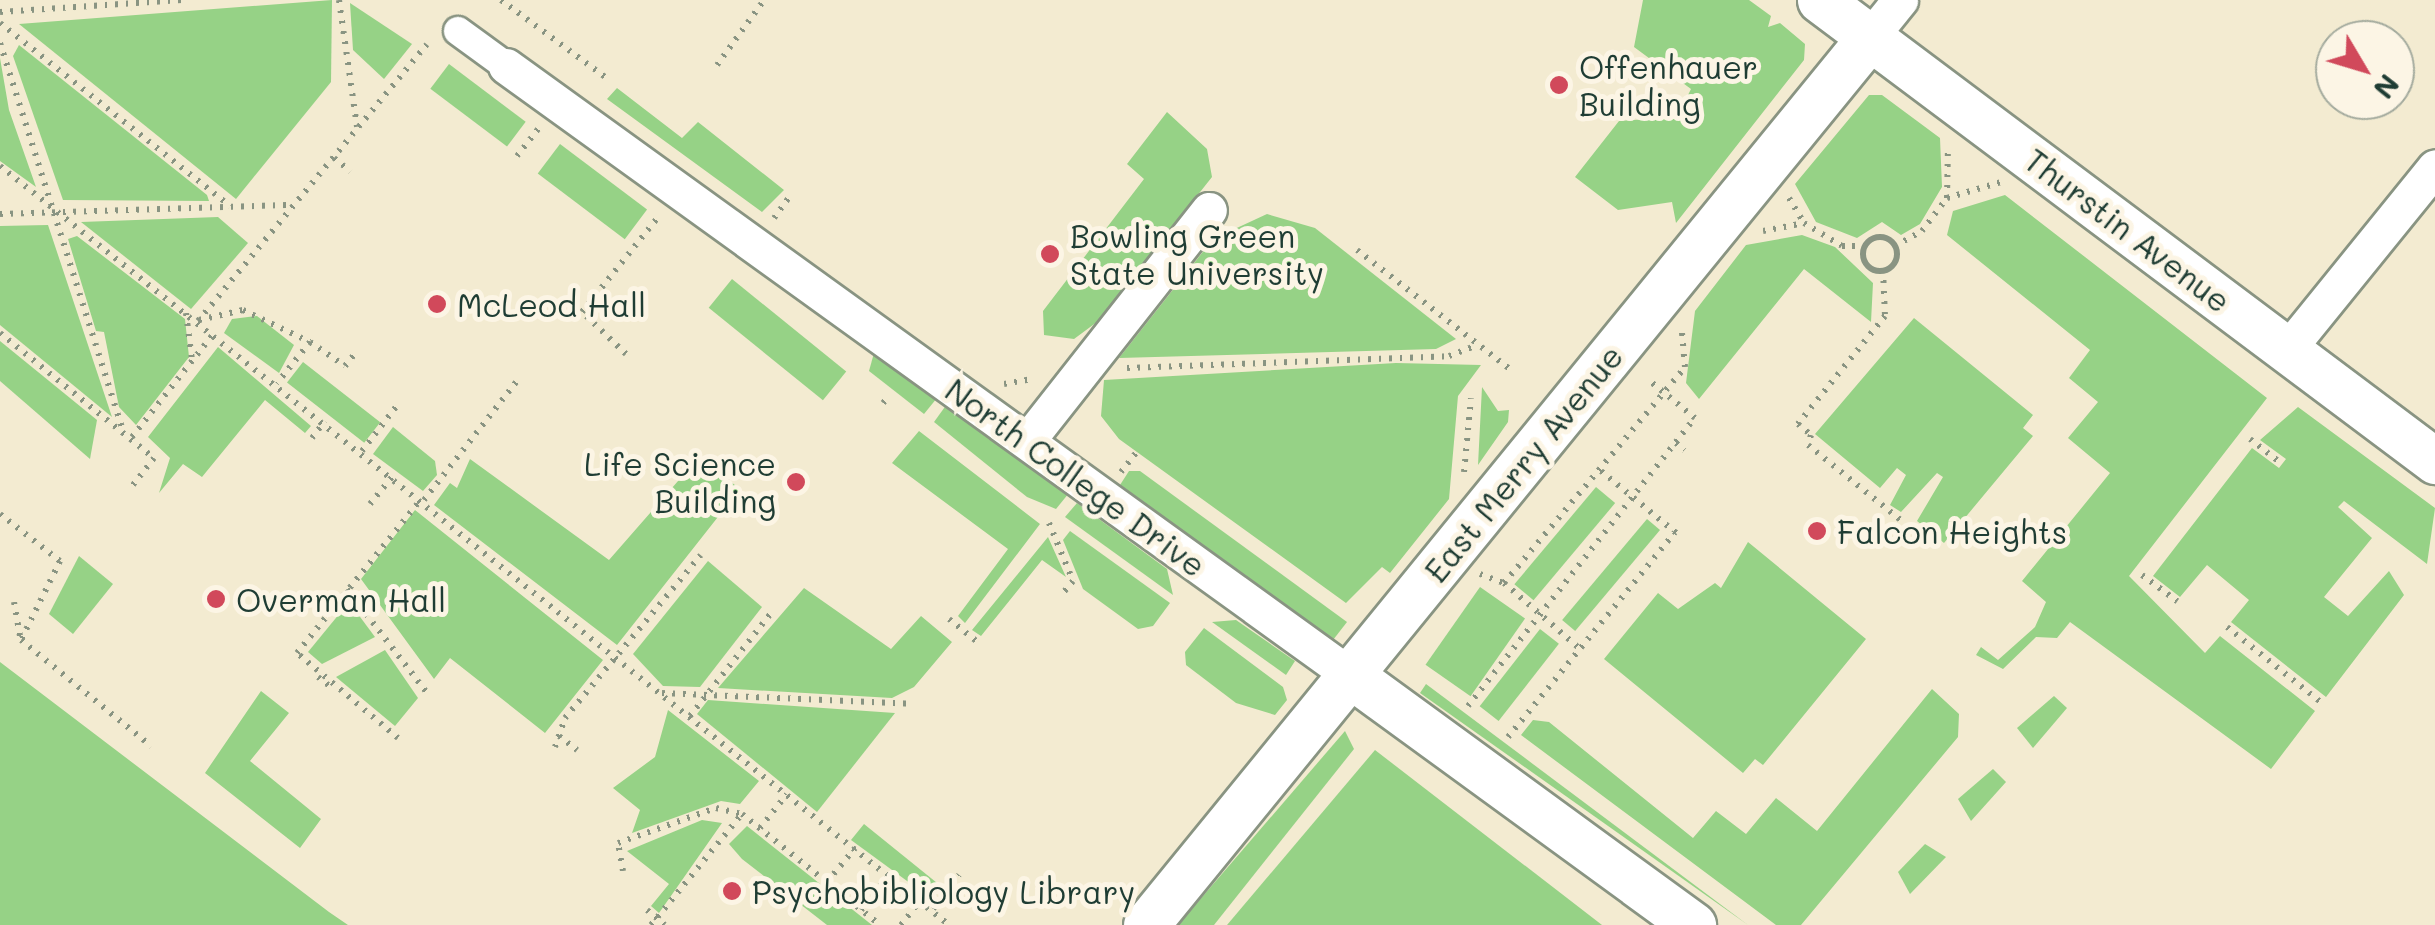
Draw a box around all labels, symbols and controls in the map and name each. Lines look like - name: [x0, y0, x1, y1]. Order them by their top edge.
- north arrow: [2315, 20, 2415, 120]
- place label: Offenhauer Building: [1579, 48, 1758, 123]
- text: N: [2366, 68, 2408, 107]
- marker: Offenhauer Building: [1548, 74, 1570, 96]
- street label: Thurstin Avenue: [2018, 140, 2238, 320]
- place label: Bowling Green State University: [1070, 217, 1324, 292]
- marker: Bowling Green State University: [1039, 243, 1061, 265]
- place label: McLeod Hall: [457, 285, 646, 323]
- marker: McLeod Hall: [426, 293, 448, 315]
- street label: East Merry Avenue: [1416, 337, 1630, 589]
- street label: North College Drive: [939, 370, 1213, 584]
- place label: Life Science Building: [584, 445, 776, 520]
- marker: Life Science Building: [785, 471, 807, 493]
- place label: Falcon Heights: [1837, 512, 2067, 550]
- marker: Falcon Heights: [1806, 520, 1828, 542]
- place label: Overman Hall: [236, 580, 446, 618]
- marker: Overman Hall: [205, 588, 227, 610]
- place label: Psychobibliology Library: [752, 872, 1135, 910]
- marker: Psychobibliology Library: [721, 880, 743, 902]

